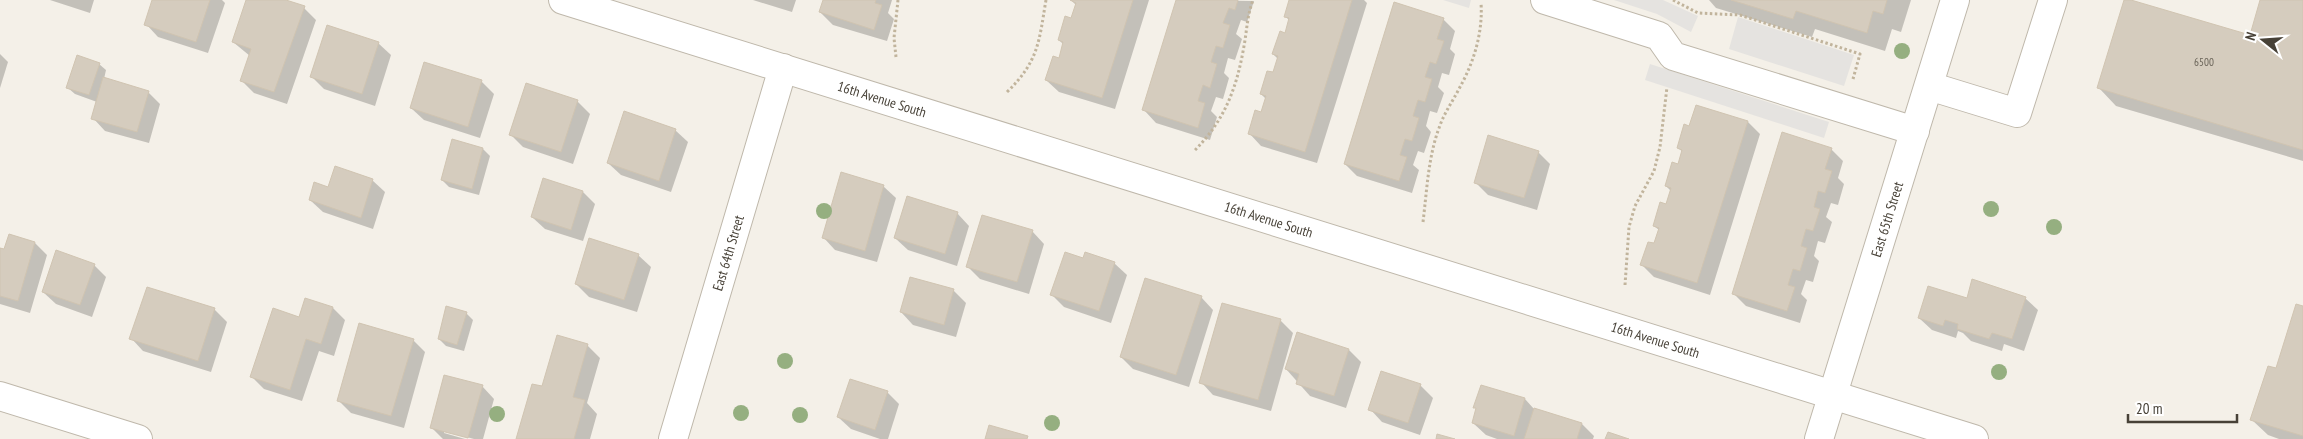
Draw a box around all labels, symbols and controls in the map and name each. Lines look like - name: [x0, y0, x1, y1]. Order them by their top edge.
- north arrow: [2238, 15, 2288, 65]
- text: N: [2241, 30, 2260, 42]
- house number: 6500: [2194, 55, 2214, 69]
- street label: 16th Avenue South: [835, 77, 928, 121]
- street label: East 65th Street: [1867, 179, 1907, 259]
- street label: 16th Avenue South: [1222, 197, 1315, 242]
- street label: East 64th Street: [708, 213, 748, 293]
- street label: 16th Avenue South: [1609, 318, 1702, 362]
- scale bar: [2128, 392, 2237, 424]
- text: 20 m: [2136, 399, 2162, 418]

